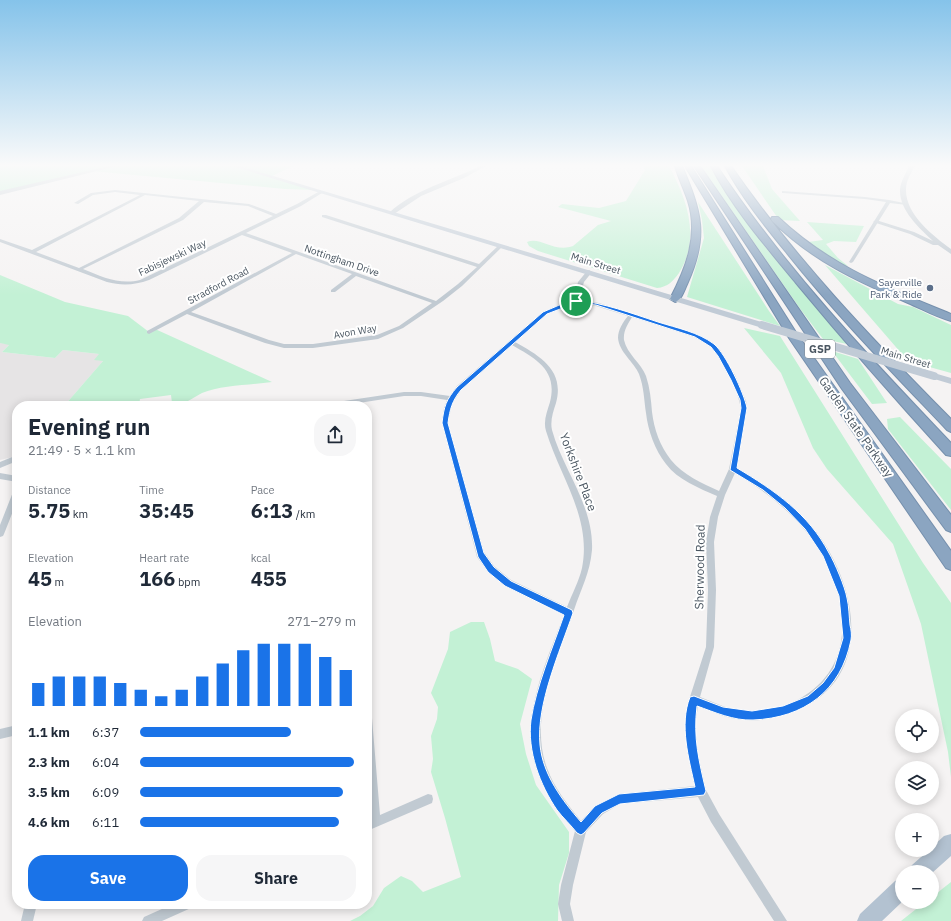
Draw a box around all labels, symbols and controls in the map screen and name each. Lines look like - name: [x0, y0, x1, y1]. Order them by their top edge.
- street label: Fabisjewski Way: [136, 236, 208, 279]
- street label: Nottingham Drive: [303, 242, 381, 280]
- street label: Main Street: [569, 250, 623, 277]
- street label: Stradford Road: [185, 264, 251, 307]
- place label: Sayerville Park & Ride: [870, 276, 923, 301]
- marker: Sayerville Park & Ride: [925, 283, 935, 293]
- pin: [559, 284, 593, 318]
- icon: arrive: [565, 290, 587, 312]
- street label: Avon Way: [332, 321, 378, 342]
- road number: GSP: [805, 340, 835, 358]
- street label: Main Street: [879, 344, 933, 371]
- street label: Garden State Parkway: [816, 374, 897, 480]
- text: Evening run: [28, 412, 150, 441]
- button: share: [314, 414, 356, 456]
- street label: Yorkshire Place: [557, 430, 600, 514]
- text: 21:49 · 5 × 1.1 km: [28, 442, 136, 459]
- text: Distance: [28, 483, 71, 497]
- text: Time: [139, 483, 164, 497]
- text: Pace: [251, 483, 275, 497]
- text: 5.75: [28, 497, 70, 524]
- text: 35:45: [139, 497, 194, 524]
- text: 6:13: [251, 497, 293, 524]
- text: km: [70, 507, 88, 521]
- text: /km: [293, 507, 315, 521]
- street label: Sherwood Road: [691, 524, 708, 610]
- text: Elevation: [28, 551, 74, 565]
- text: Heart rate: [139, 551, 189, 565]
- text: kcal: [251, 551, 271, 565]
- text: 45: [28, 565, 52, 592]
- text: 166: [139, 565, 175, 592]
- text: 455: [251, 565, 287, 592]
- text: m: [52, 575, 64, 589]
- text: bpm: [175, 575, 200, 589]
- text: Elevation: [28, 613, 82, 630]
- text: 271–279 m: [287, 613, 356, 630]
- map controls: [895, 709, 939, 909]
- button: locate: [895, 709, 939, 753]
- text: 1.1 km: [28, 724, 70, 741]
- text: 6:37: [92, 724, 119, 741]
- text: 2.3 km: [28, 754, 70, 771]
- text: 6:04: [92, 754, 119, 771]
- button: layers: [895, 761, 939, 805]
- text: 3.5 km: [28, 784, 70, 801]
- text: 6:09: [92, 784, 119, 801]
- button: +: [895, 813, 939, 857]
- text: 4.6 km: [28, 814, 70, 831]
- text: 6:11: [92, 814, 119, 831]
- button: Save: [28, 855, 188, 901]
- button: Share: [196, 855, 356, 901]
- button: −: [895, 865, 939, 909]

